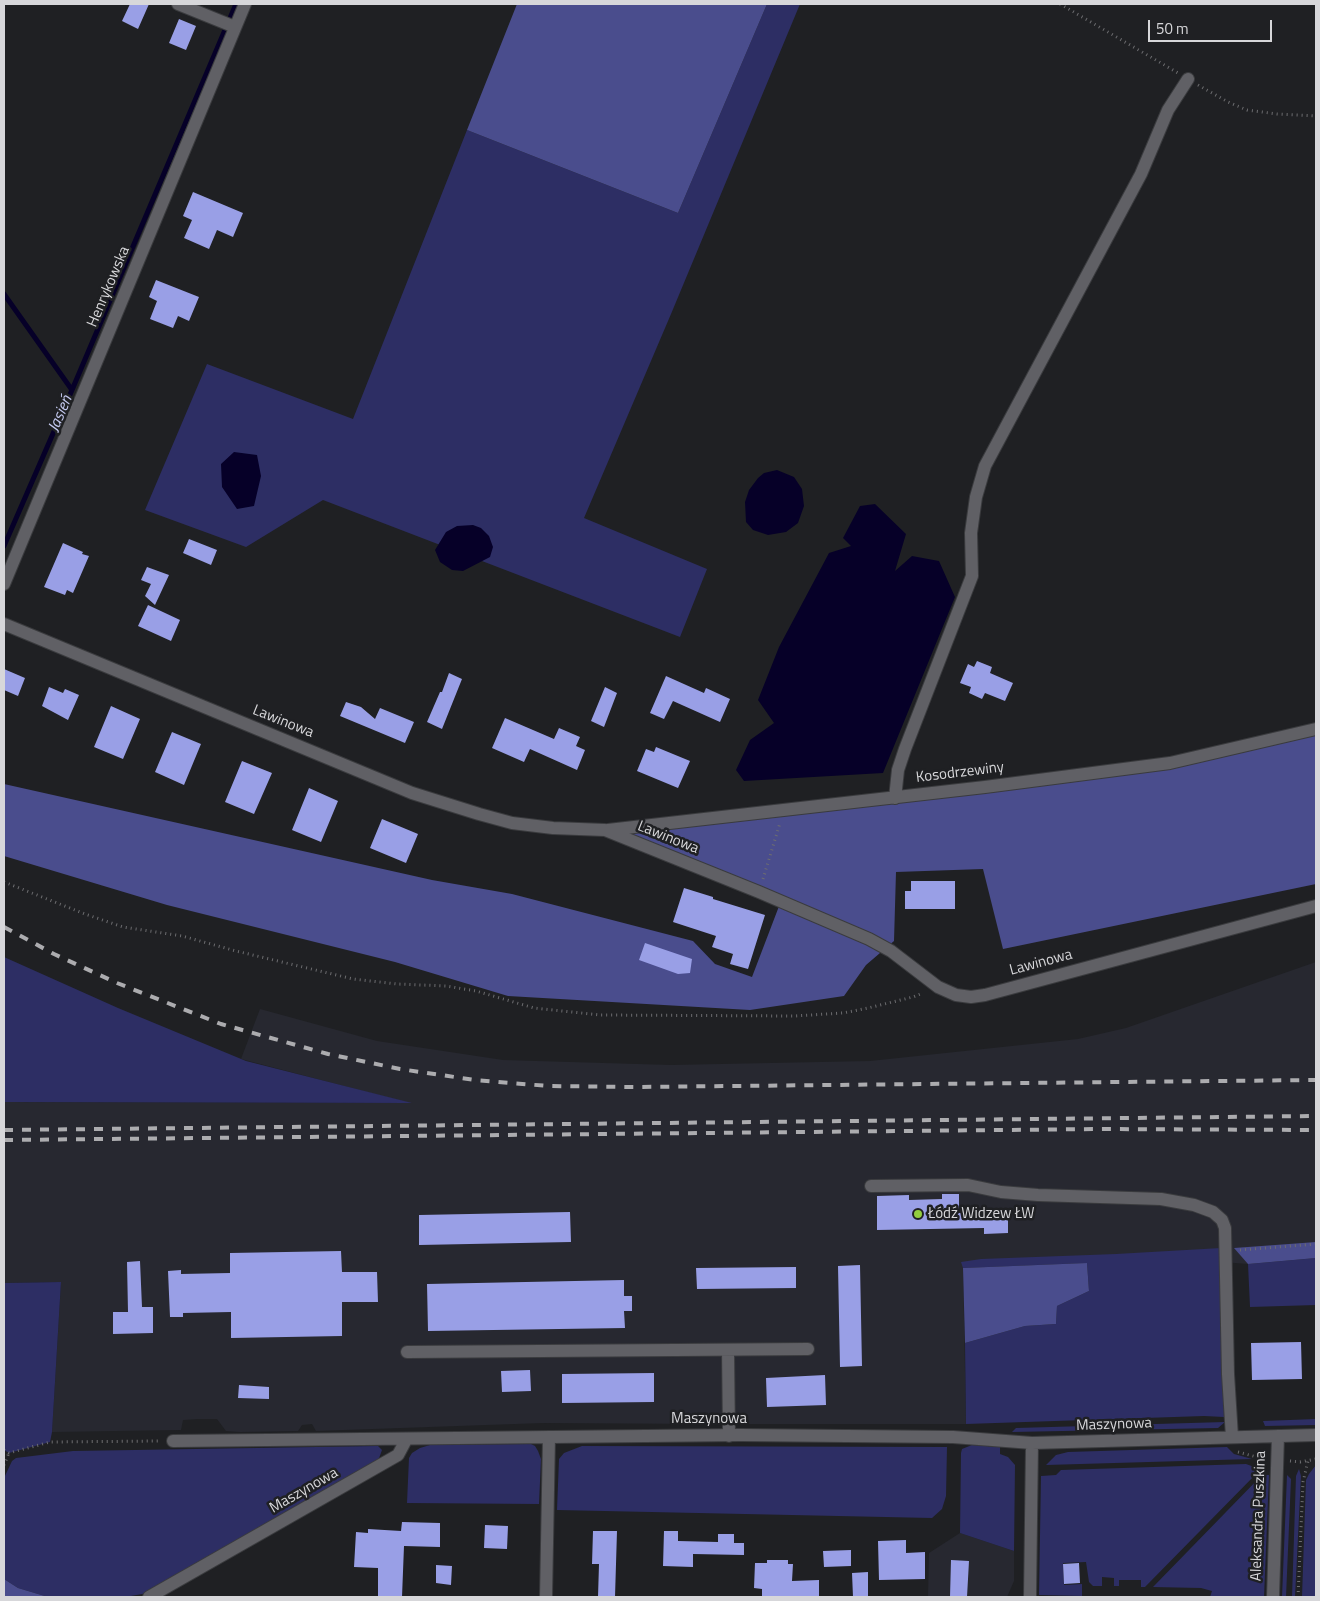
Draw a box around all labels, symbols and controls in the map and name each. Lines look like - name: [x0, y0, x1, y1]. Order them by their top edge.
- scale bar: [1150, 10, 1274, 42]
- text: 50 m: [1156, 17, 1189, 40]
- street label: Henrykowska: [84, 244, 134, 330]
- water label: Jasień: [45, 393, 77, 435]
- street label: Lawinowa: [250, 702, 316, 742]
- street label: Kosodrzewiny: [915, 759, 1005, 787]
- street label: Lawinowa: [635, 818, 701, 858]
- street label: Lawinowa: [1008, 946, 1074, 980]
- place label: Łódź Widzew ŁW: [928, 1205, 1035, 1223]
- marker: Łódź Widzew ŁW: [912, 1208, 924, 1220]
- street label: Maszynowa: [671, 1410, 747, 1428]
- street label: Maszynowa: [1076, 1415, 1152, 1435]
- street label: Aleksandra Puszkina: [1248, 1451, 1270, 1581]
- street label: Maszynowa: [267, 1464, 341, 1518]

